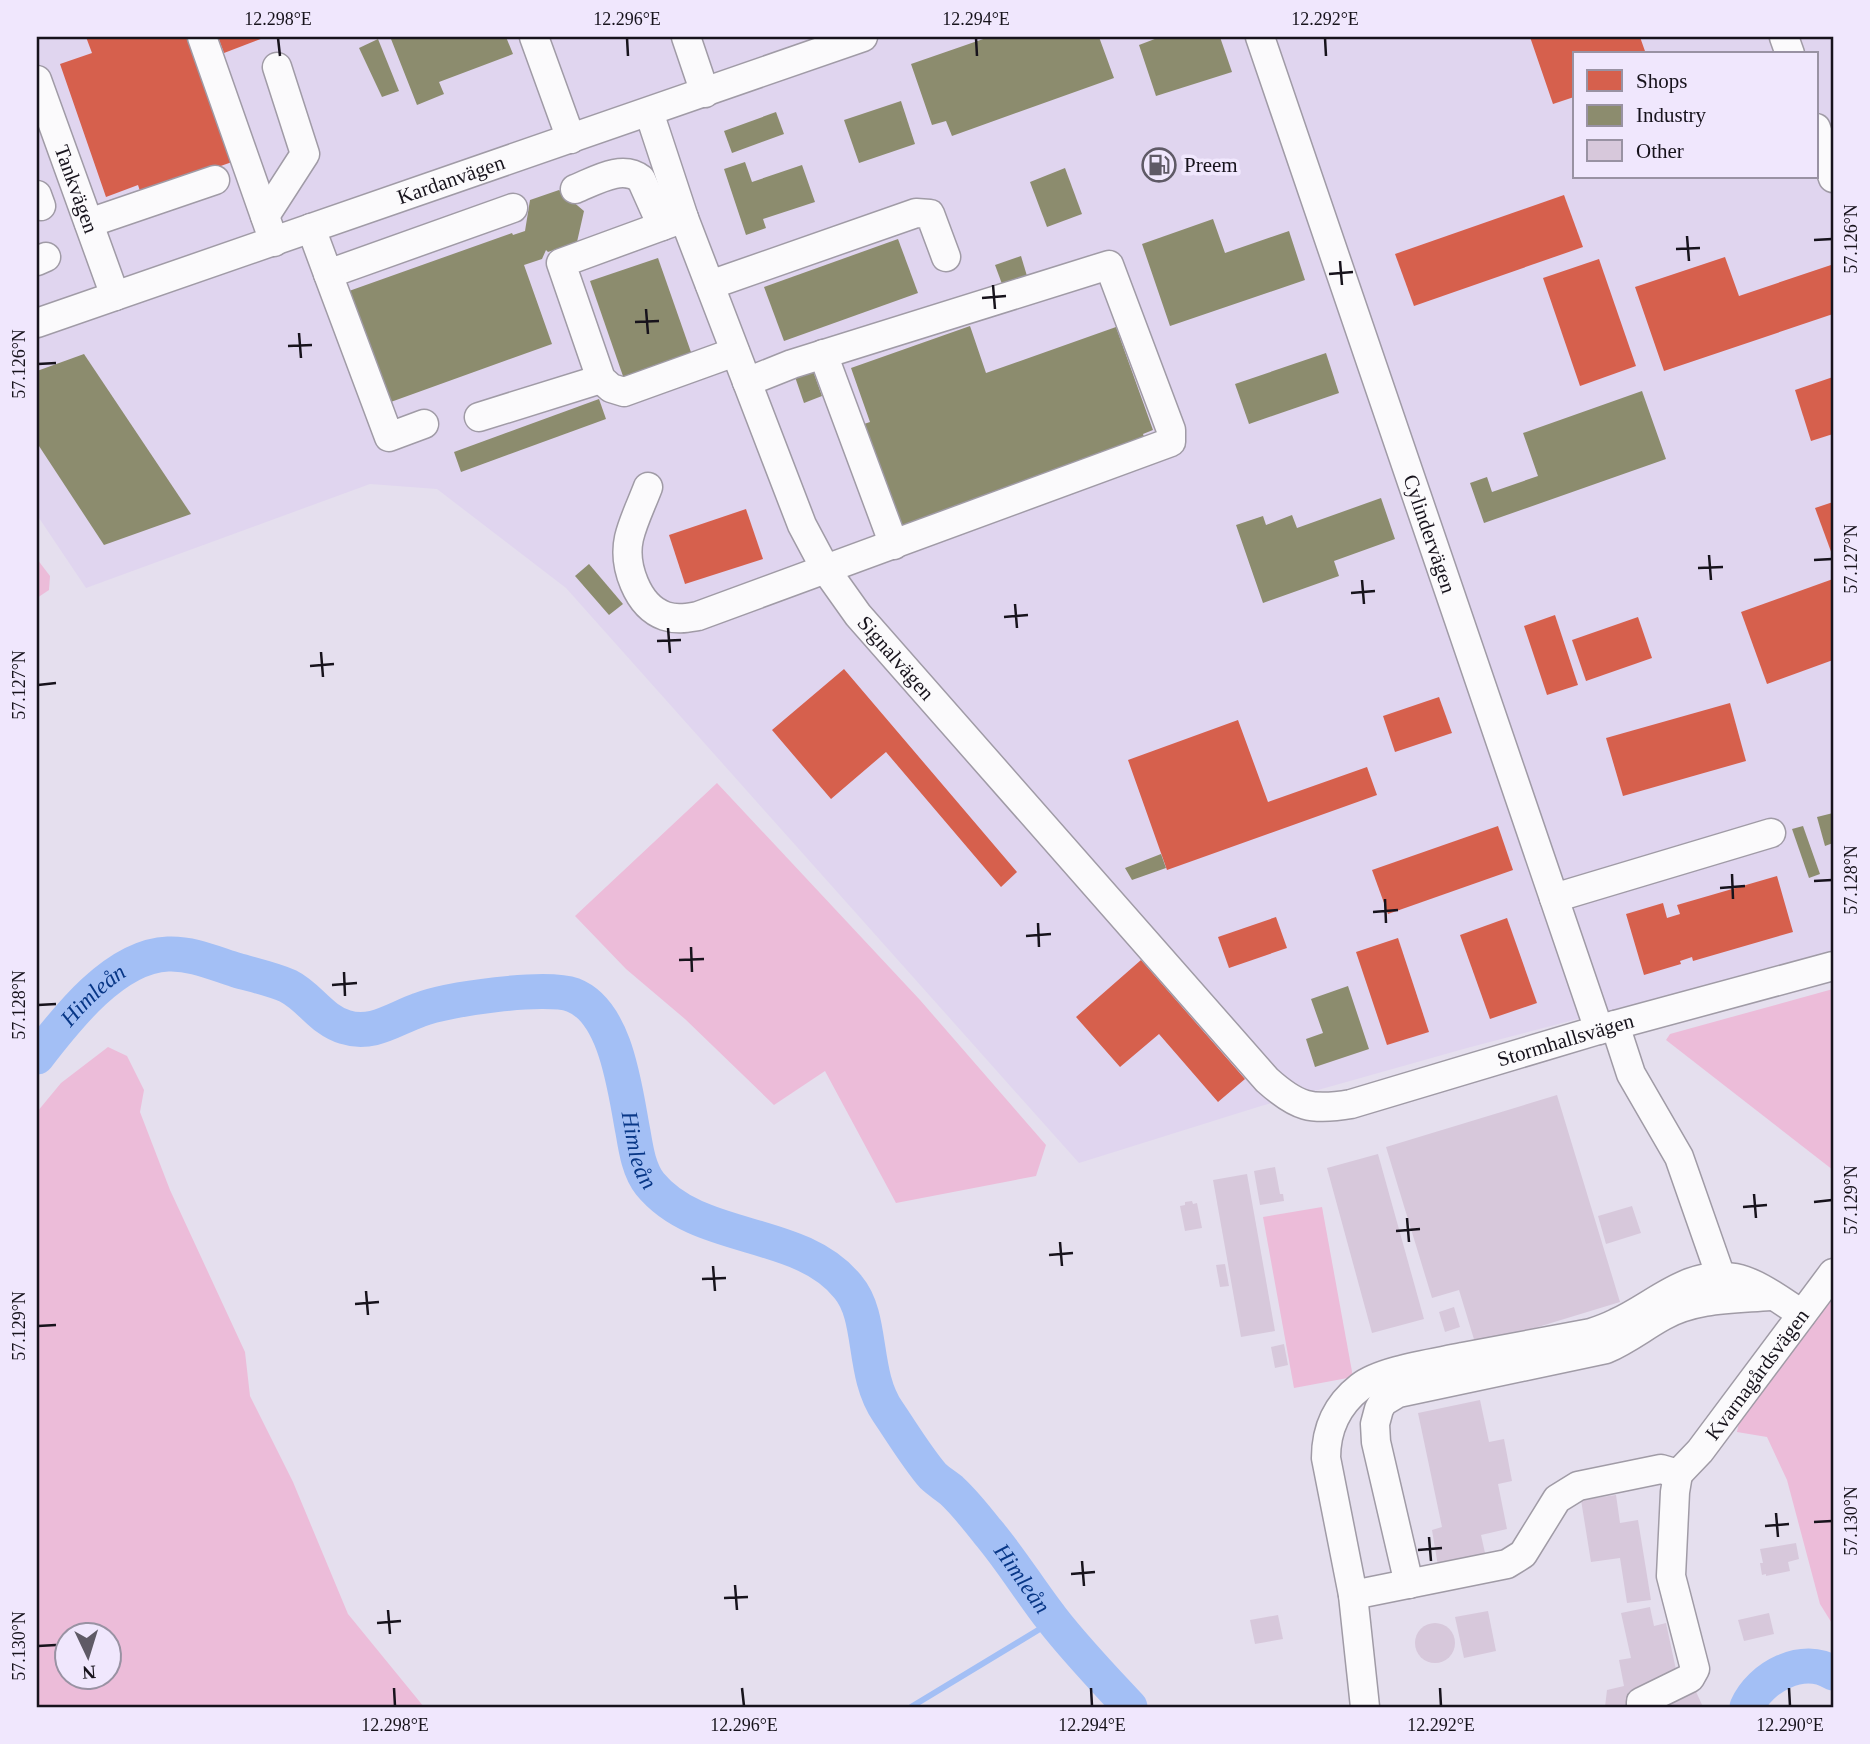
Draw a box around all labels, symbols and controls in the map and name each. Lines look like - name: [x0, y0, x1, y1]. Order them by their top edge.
- text: 12.298°E: [244, 9, 312, 29]
- text: 12.296°E: [593, 9, 661, 29]
- text: 12.294°E: [942, 9, 1010, 29]
- text: 12.292°E: [1291, 9, 1359, 29]
- legend: [1573, 52, 1818, 178]
- text: Shops: [1636, 69, 1687, 93]
- text: Industry: [1636, 103, 1706, 127]
- text: Other: [1636, 139, 1684, 163]
- street label: Tankvägen: [50, 142, 103, 237]
- fuel station icon: Preem: [1140, 146, 1178, 184]
- street label: Kardanvägen: [394, 150, 508, 209]
- place label: Preem: [1184, 153, 1238, 177]
- text: 57.126°N: [1841, 204, 1861, 274]
- text: 57.126°N: [9, 329, 29, 399]
- street label: Cylindervägen: [1398, 471, 1461, 597]
- text: 57.127°N: [1841, 524, 1861, 594]
- street label: Signalvägen: [853, 611, 939, 705]
- text: 57.127°N: [9, 650, 29, 720]
- text: 57.128°N: [1841, 845, 1861, 915]
- water label: Himleån: [55, 959, 130, 1032]
- text: 57.128°N: [9, 970, 29, 1040]
- street label: Stormhallsvägen: [1494, 1008, 1637, 1072]
- water label: Himleån: [616, 1108, 661, 1194]
- text: 57.129°N: [1841, 1165, 1861, 1235]
- text: 57.129°N: [9, 1291, 29, 1361]
- street label: Kvarnagårdsvägen: [1700, 1304, 1814, 1445]
- text: 57.130°N: [1841, 1486, 1861, 1556]
- water label: Himleån: [988, 1538, 1055, 1618]
- text: 57.130°N: [9, 1611, 29, 1681]
- north arrow: [52, 1622, 122, 1692]
- text: N: [81, 1662, 97, 1683]
- text: 12.298°E: [361, 1715, 429, 1735]
- text: 12.296°E: [710, 1715, 778, 1735]
- text: 12.294°E: [1058, 1715, 1126, 1735]
- text: 12.292°E: [1407, 1715, 1475, 1735]
- text: 12.290°E: [1756, 1715, 1824, 1735]

